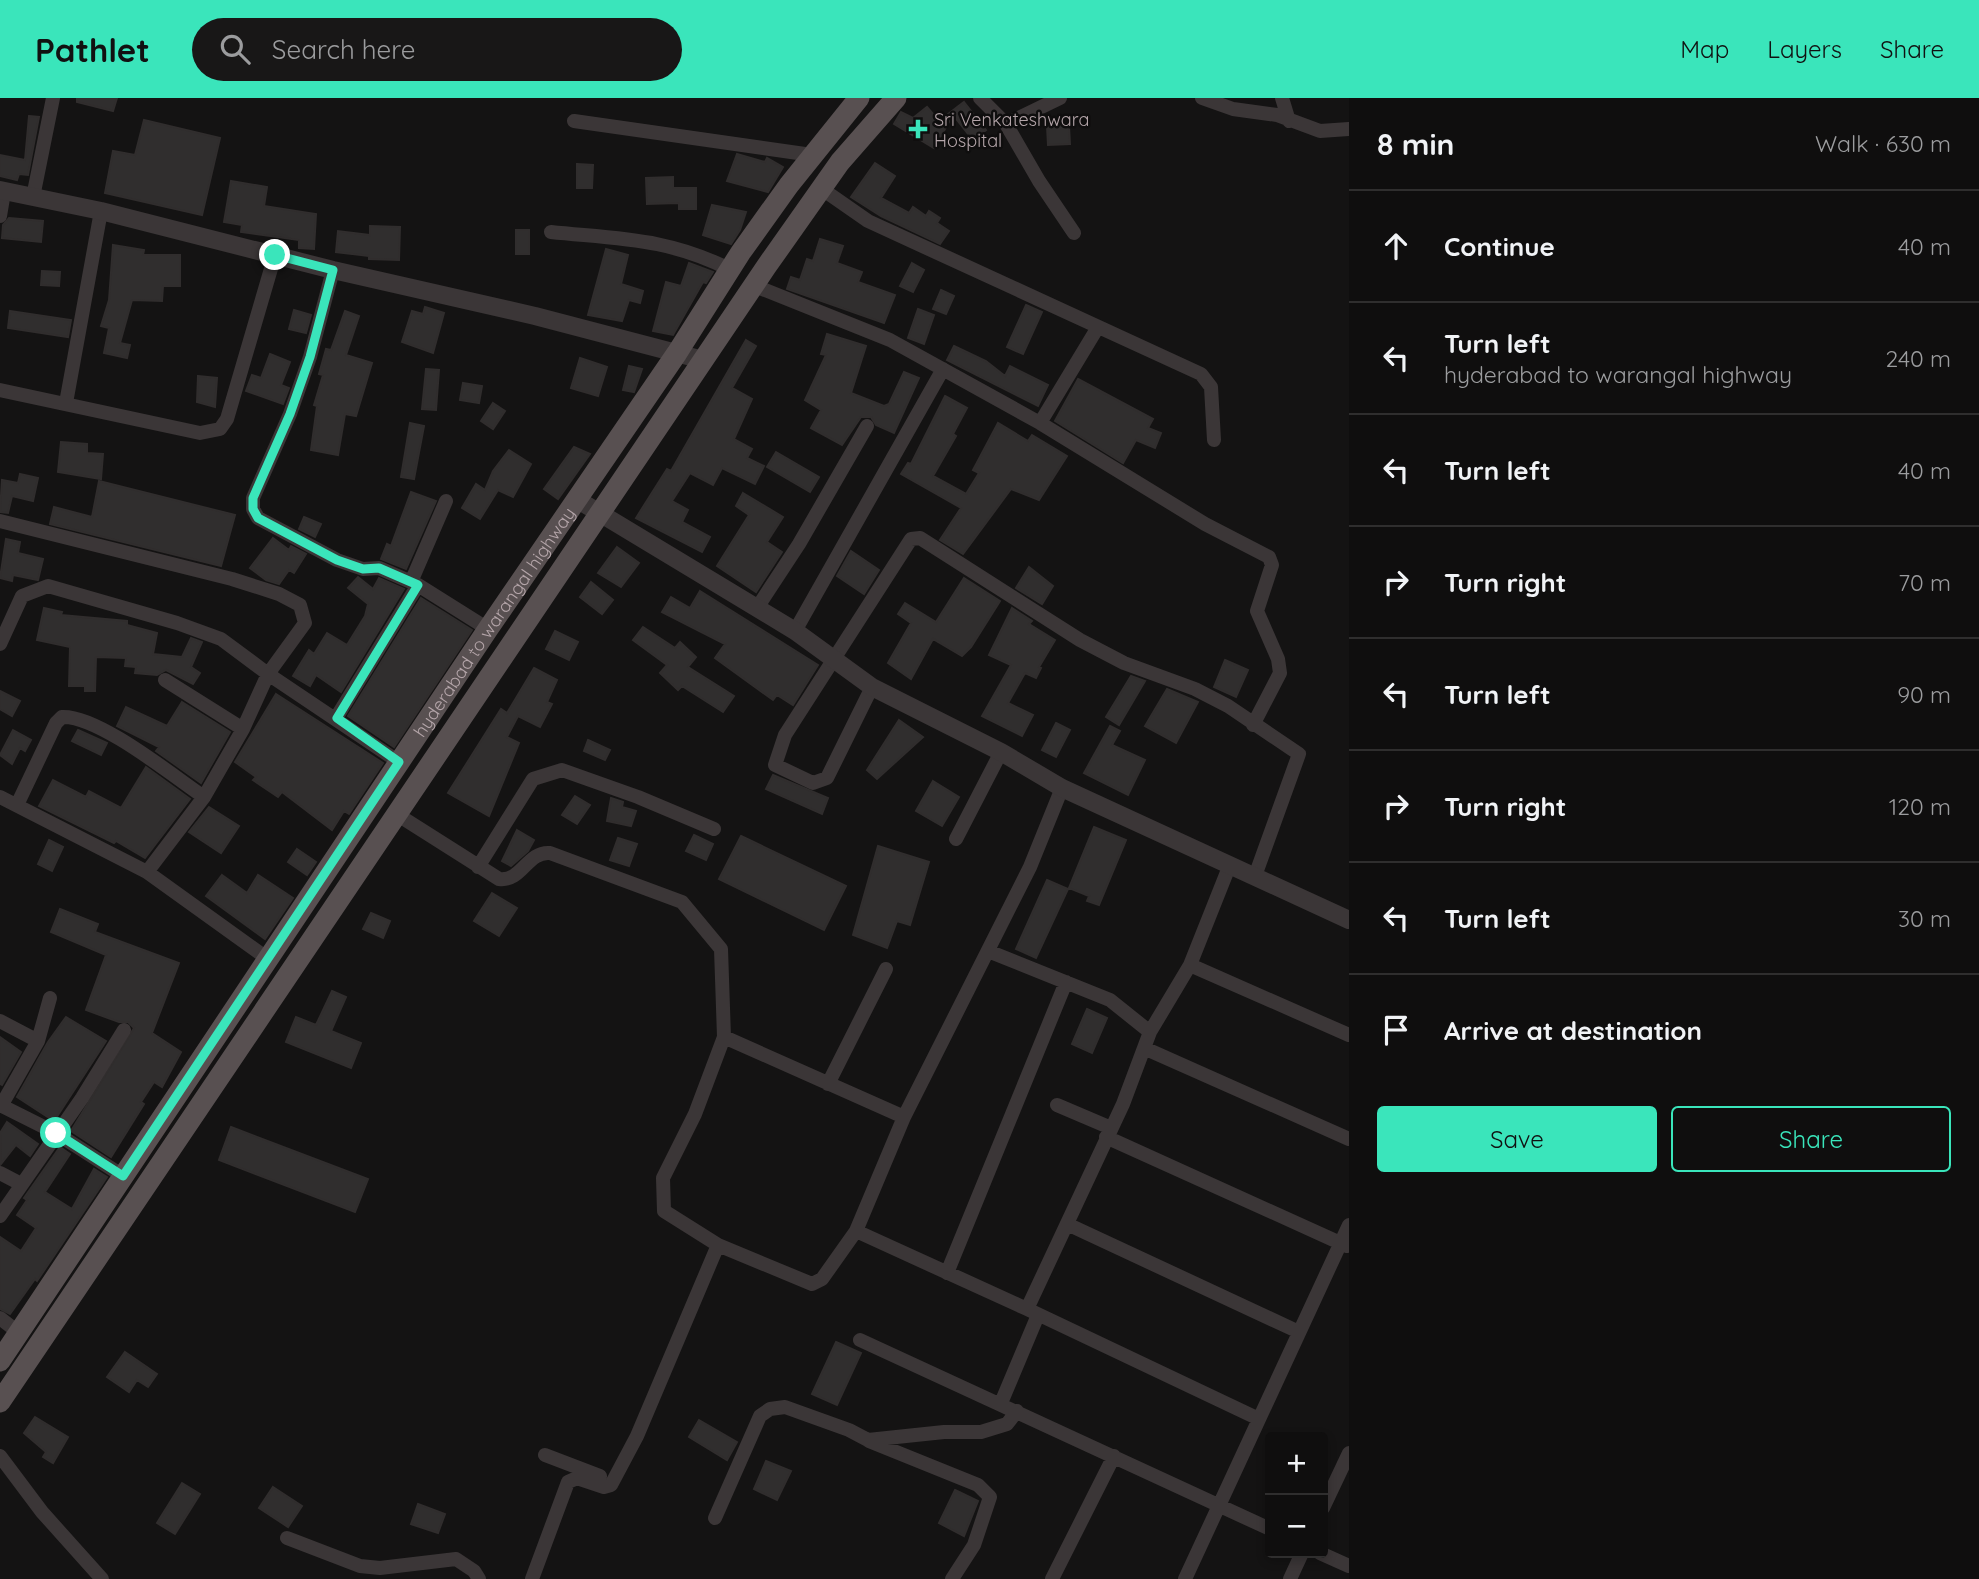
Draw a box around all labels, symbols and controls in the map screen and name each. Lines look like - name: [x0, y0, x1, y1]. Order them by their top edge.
- search box: [192, 18, 682, 81]
- text: Pathlet: [35, 29, 150, 70]
- icon: search: [216, 30, 254, 68]
- text: Search here: [272, 33, 415, 66]
- text: Map: [1680, 34, 1729, 64]
- text: Layers: [1767, 34, 1842, 64]
- text: Share: [1880, 34, 1944, 64]
- place label: Sri Venkateshwara Hospital: [934, 108, 1089, 152]
- marker: Sri Venkateshwara Hospital: [908, 119, 928, 139]
- text: 8 min: [1377, 125, 1454, 163]
- text: Walk · 630 m: [1815, 129, 1951, 158]
- icon: ahead: [1377, 227, 1415, 265]
- text: Continue: [1444, 230, 1555, 263]
- text: 40 m: [1898, 232, 1951, 261]
- route end: [259, 239, 290, 270]
- text: Turn left: [1444, 327, 1551, 360]
- icon: left: [1377, 339, 1415, 377]
- text: 240 m: [1886, 344, 1951, 373]
- text: hyderabad to warangal highway: [1444, 360, 1792, 389]
- icon: left: [1377, 451, 1415, 489]
- text: Turn left: [1444, 454, 1551, 487]
- text: 40 m: [1898, 456, 1951, 485]
- street label: hyderabad to warangal highway: [408, 502, 580, 741]
- icon: right: [1377, 563, 1415, 601]
- text: Turn right: [1444, 566, 1566, 599]
- text: 70 m: [1898, 568, 1951, 597]
- icon: left: [1377, 675, 1415, 713]
- text: Turn left: [1444, 678, 1551, 711]
- text: 90 m: [1897, 680, 1951, 709]
- icon: right: [1377, 787, 1415, 825]
- text: Turn right: [1444, 790, 1566, 823]
- text: 120 m: [1889, 792, 1951, 821]
- icon: left: [1377, 899, 1415, 937]
- text: Turn left: [1444, 902, 1551, 935]
- text: 30 m: [1898, 904, 1951, 933]
- icon: arrive: [1377, 1011, 1415, 1049]
- text: Arrive at destination: [1444, 1014, 1702, 1047]
- button: Save: [1377, 1106, 1657, 1172]
- button: Share: [1671, 1106, 1951, 1172]
- route start: [40, 1117, 71, 1148]
- map controls: [1265, 1432, 1328, 1558]
- button: +: [1265, 1432, 1328, 1495]
- button: −: [1265, 1495, 1328, 1558]

